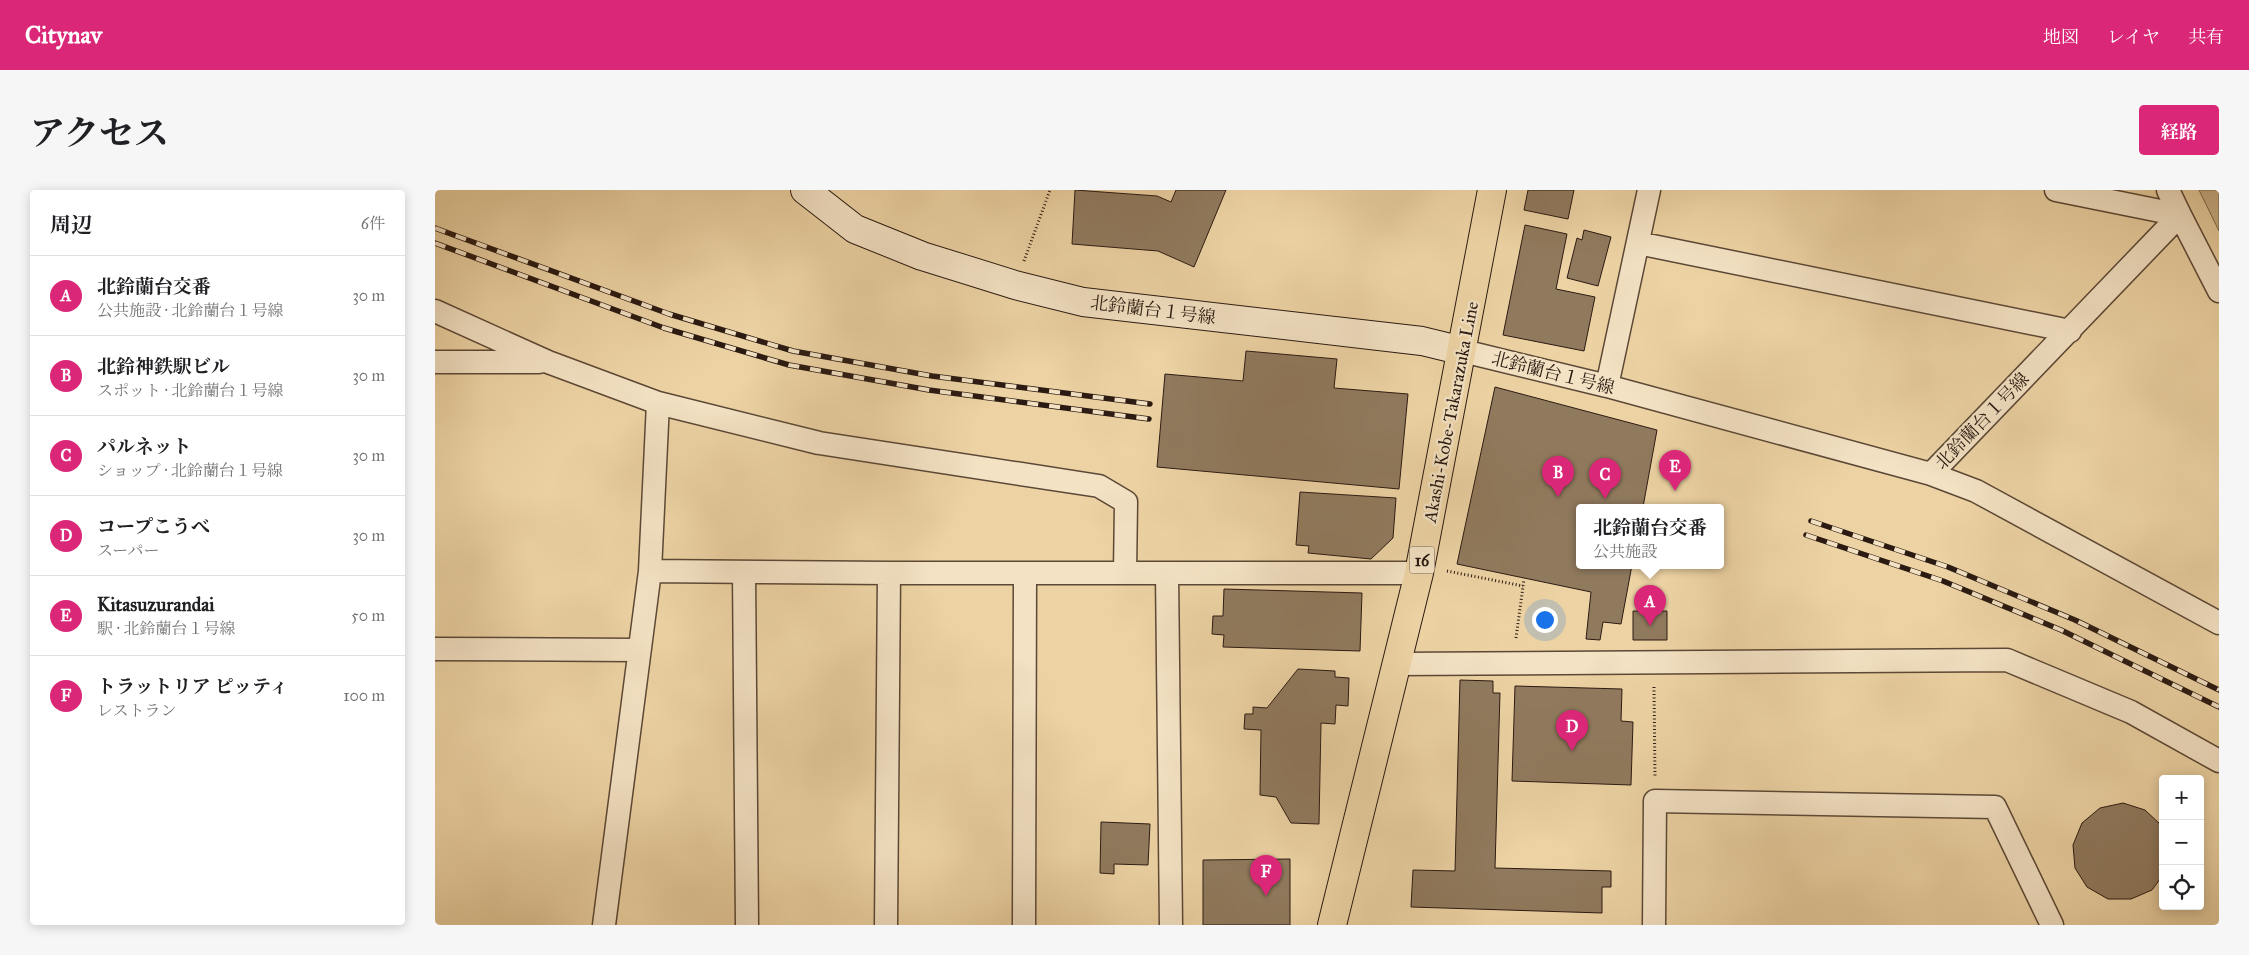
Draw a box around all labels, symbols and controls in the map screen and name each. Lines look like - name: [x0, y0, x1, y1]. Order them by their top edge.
- text: Citynav: [25, 20, 102, 50]
- text: 地図: [2043, 26, 2079, 48]
- text: レイヤ: [2107, 26, 2160, 48]
- text: 共有: [2188, 26, 2224, 48]
- button: 経路: [2139, 105, 2219, 155]
- text: アクセス: [30, 112, 169, 155]
- text: 周辺: [50, 212, 92, 238]
- text: 6件: [361, 214, 385, 233]
- text: 北鈴蘭台交番: [97, 275, 211, 298]
- text: A: [61, 286, 71, 305]
- text: 30 m: [352, 286, 385, 305]
- street label: 北鈴蘭台１号線: [1089, 291, 1217, 329]
- street label: Akashi-Kobe-Takarazuka Line: [1419, 300, 1483, 525]
- text: 公共施設 · 北鈴蘭台１号線: [97, 301, 283, 320]
- street label: 北鈴蘭台１号線: [1489, 347, 1617, 399]
- text: 北鈴神鉄駅ビル: [97, 355, 230, 378]
- text: B: [61, 366, 71, 385]
- text: 30 m: [352, 366, 385, 385]
- street label: 北鈴蘭台１号線: [1930, 368, 2034, 474]
- text: スポット · 北鈴蘭台１号線: [97, 381, 283, 400]
- text: パルネット: [97, 435, 191, 458]
- text: C: [61, 446, 71, 465]
- text: 30 m: [352, 446, 385, 465]
- pin: E: [1659, 450, 1691, 491]
- pin: B: [1542, 456, 1574, 497]
- pin: C: [1589, 458, 1621, 499]
- text: ショップ · 北鈴蘭台１号線: [97, 461, 283, 480]
- popup: [1576, 504, 1724, 569]
- text: コープこうべ: [97, 515, 210, 538]
- text: 北鈴蘭台交番: [1593, 516, 1707, 539]
- text: D: [60, 526, 72, 545]
- text: 30 m: [352, 526, 385, 545]
- text: スーパー: [97, 541, 159, 560]
- text: 公共施設: [1593, 542, 1657, 561]
- road number: 16: [1409, 546, 1435, 574]
- pin: A: [1634, 585, 1666, 626]
- text: Kitasuzurandai: [97, 593, 215, 616]
- text: E: [60, 606, 72, 625]
- text: 50 m: [351, 606, 385, 625]
- your location: [1532, 607, 1558, 633]
- text: 駅 · 北鈴蘭台１号線: [97, 619, 235, 638]
- text: トラットリア ピッティ: [97, 675, 288, 698]
- text: F: [61, 686, 71, 705]
- text: 100 m: [343, 686, 385, 705]
- text: レストラン: [97, 701, 177, 720]
- pin: D: [1556, 710, 1588, 751]
- map controls: [2159, 775, 2204, 910]
- button: +: [2159, 775, 2204, 820]
- button: −: [2159, 820, 2204, 865]
- pin: F: [1250, 855, 1282, 896]
- button: locate: [2159, 865, 2204, 910]

